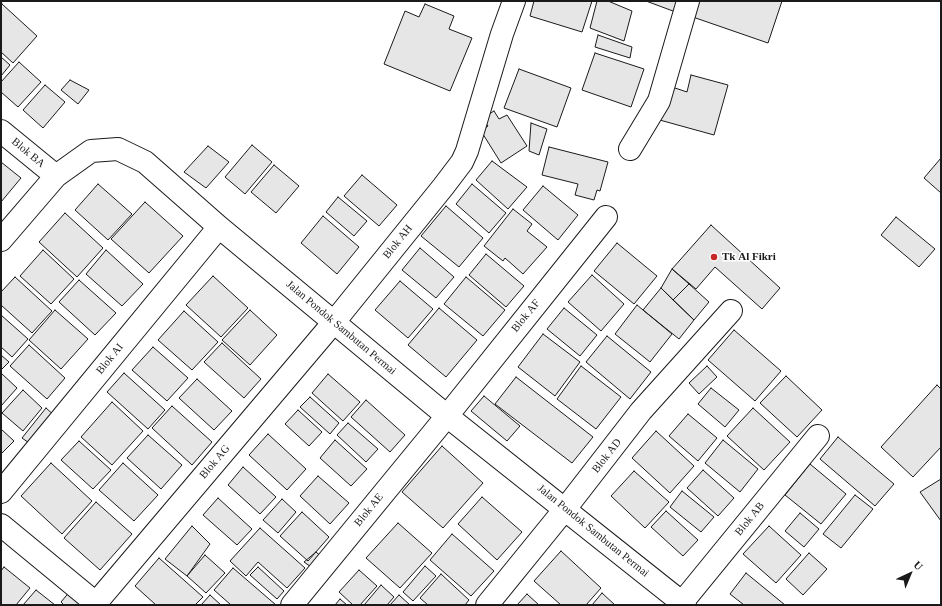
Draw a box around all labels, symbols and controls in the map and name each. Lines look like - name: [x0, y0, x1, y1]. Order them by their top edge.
- street label: Blok BA: [9, 135, 47, 171]
- street label: Blok AH: [380, 222, 416, 262]
- place label: Tk Al Fikri: [722, 250, 776, 264]
- marker: Tk Al Fikri: [709, 252, 719, 262]
- street label: Jalan Pondok Sambutan Permai: [283, 278, 399, 378]
- street label: Blok AF: [509, 297, 543, 335]
- street label: Blok AI: [94, 341, 126, 377]
- street label: Blok AD: [589, 436, 625, 476]
- street label: Blok AG: [197, 442, 233, 482]
- street label: Jalan Pondok Sambutan Permai: [535, 482, 651, 580]
- street label: Blok AE: [352, 491, 386, 529]
- street label: Blok AB: [732, 500, 768, 538]
- north arrow: [890, 554, 930, 594]
- text: U: [911, 558, 925, 572]

